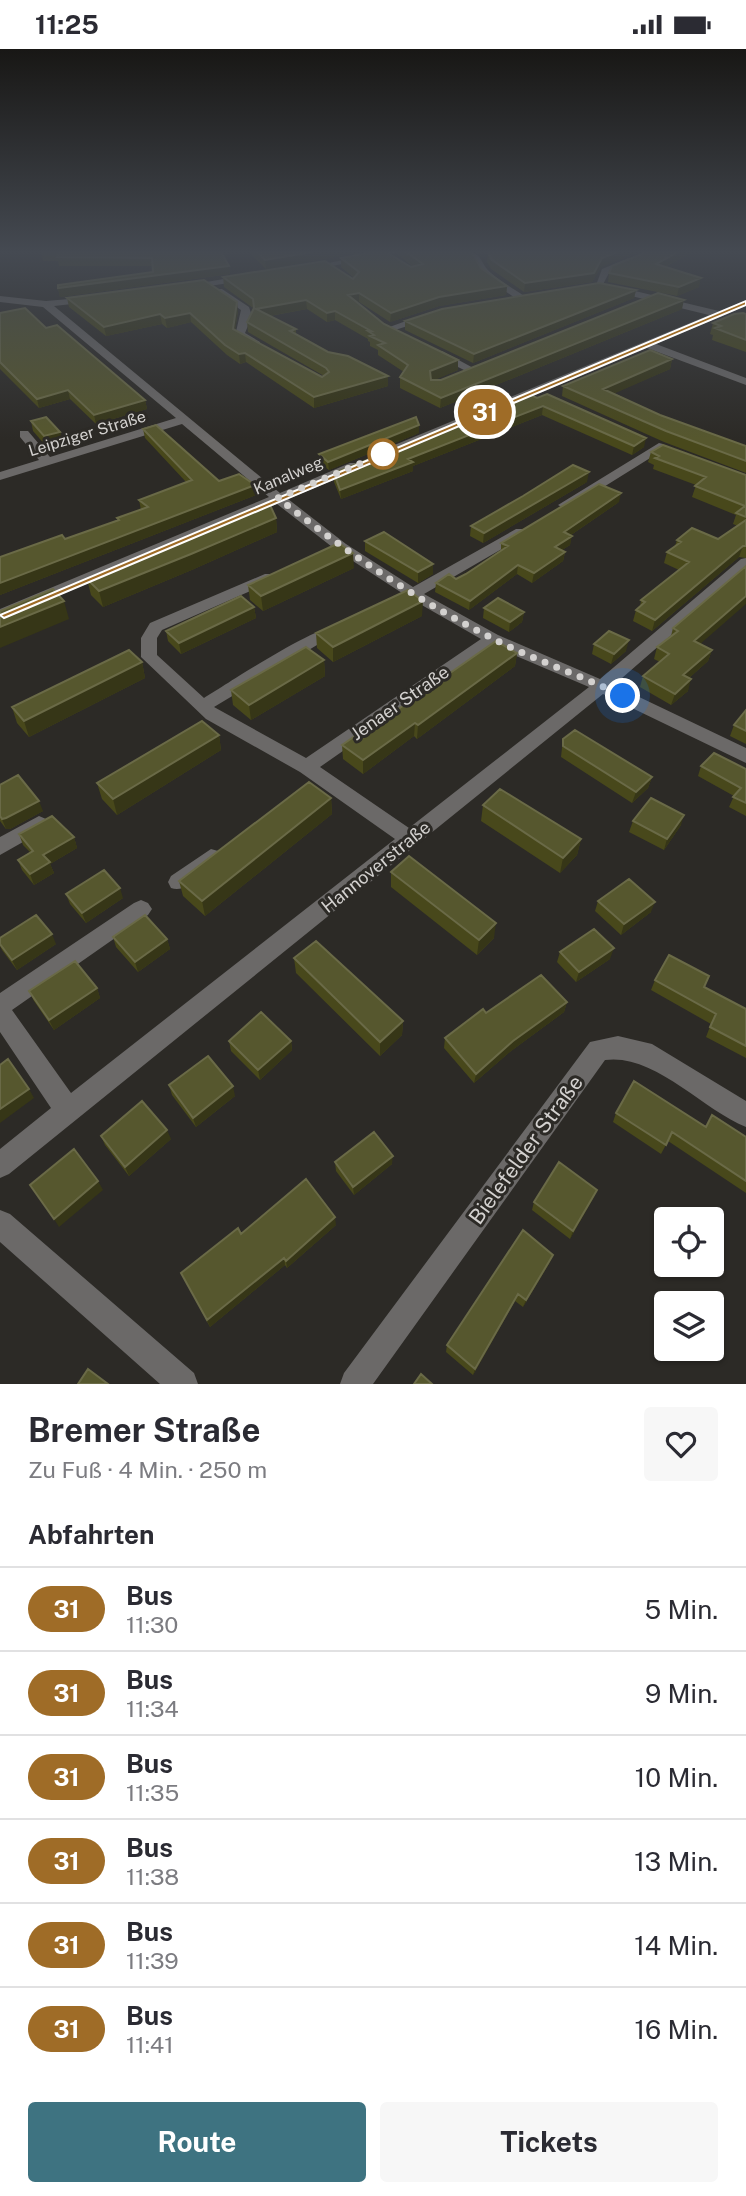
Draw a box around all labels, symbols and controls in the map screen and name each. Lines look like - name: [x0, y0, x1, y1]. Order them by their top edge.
- text: 11:25: [35, 9, 99, 40]
- line badge: 31: [454, 389, 516, 435]
- text: 31: [472, 398, 498, 426]
- street label: Leipziger Straße: [26, 407, 148, 460]
- unlabelled marker: [368, 439, 398, 469]
- street label: Kanalweg: [251, 452, 326, 499]
- street label: Jenaer Straße: [346, 661, 453, 744]
- your location: [605, 678, 640, 713]
- street label: Hannoverstraße: [317, 816, 434, 917]
- street label: Bielefelder Straße: [463, 1070, 588, 1229]
- map controls: [654, 1207, 724, 1361]
- button: locate: [654, 1207, 724, 1277]
- button: layers: [654, 1291, 724, 1361]
- button: heart: [644, 1407, 718, 1481]
- text: Bremer Straße: [28, 1411, 261, 1449]
- text: Zu Fuß · 4 Min. · 250 m: [28, 1456, 267, 1483]
- text: Abfahrten: [28, 1519, 154, 1550]
- text: Bus: [126, 1580, 173, 1611]
- text: 5 Min.: [645, 1594, 718, 1625]
- text: 31: [53, 1595, 80, 1623]
- text: 11:30: [126, 1611, 178, 1638]
- text: Bus: [126, 1664, 173, 1695]
- text: 9 Min.: [645, 1678, 718, 1709]
- text: 31: [53, 1679, 80, 1707]
- text: 11:34: [126, 1695, 179, 1722]
- text: Bus: [126, 1748, 173, 1779]
- text: 10 Min.: [635, 1762, 718, 1793]
- text: 31: [53, 1763, 80, 1791]
- text: 11:35: [126, 1779, 179, 1806]
- text: Bus: [126, 1832, 173, 1863]
- text: 13 Min.: [634, 1846, 718, 1877]
- text: 31: [53, 1847, 80, 1875]
- text: 11:38: [126, 1863, 179, 1890]
- text: Bus: [126, 1916, 173, 1947]
- text: 14 Min.: [634, 1930, 718, 1961]
- text: 31: [53, 1931, 80, 1959]
- text: 11:39: [126, 1947, 179, 1974]
- text: Bus: [126, 2000, 173, 2031]
- text: 16 Min.: [634, 2014, 718, 2045]
- text: 31: [53, 2015, 80, 2043]
- text: 11:41: [126, 2031, 174, 2058]
- button: Route: [28, 2102, 366, 2182]
- button: Tickets: [380, 2102, 718, 2182]

